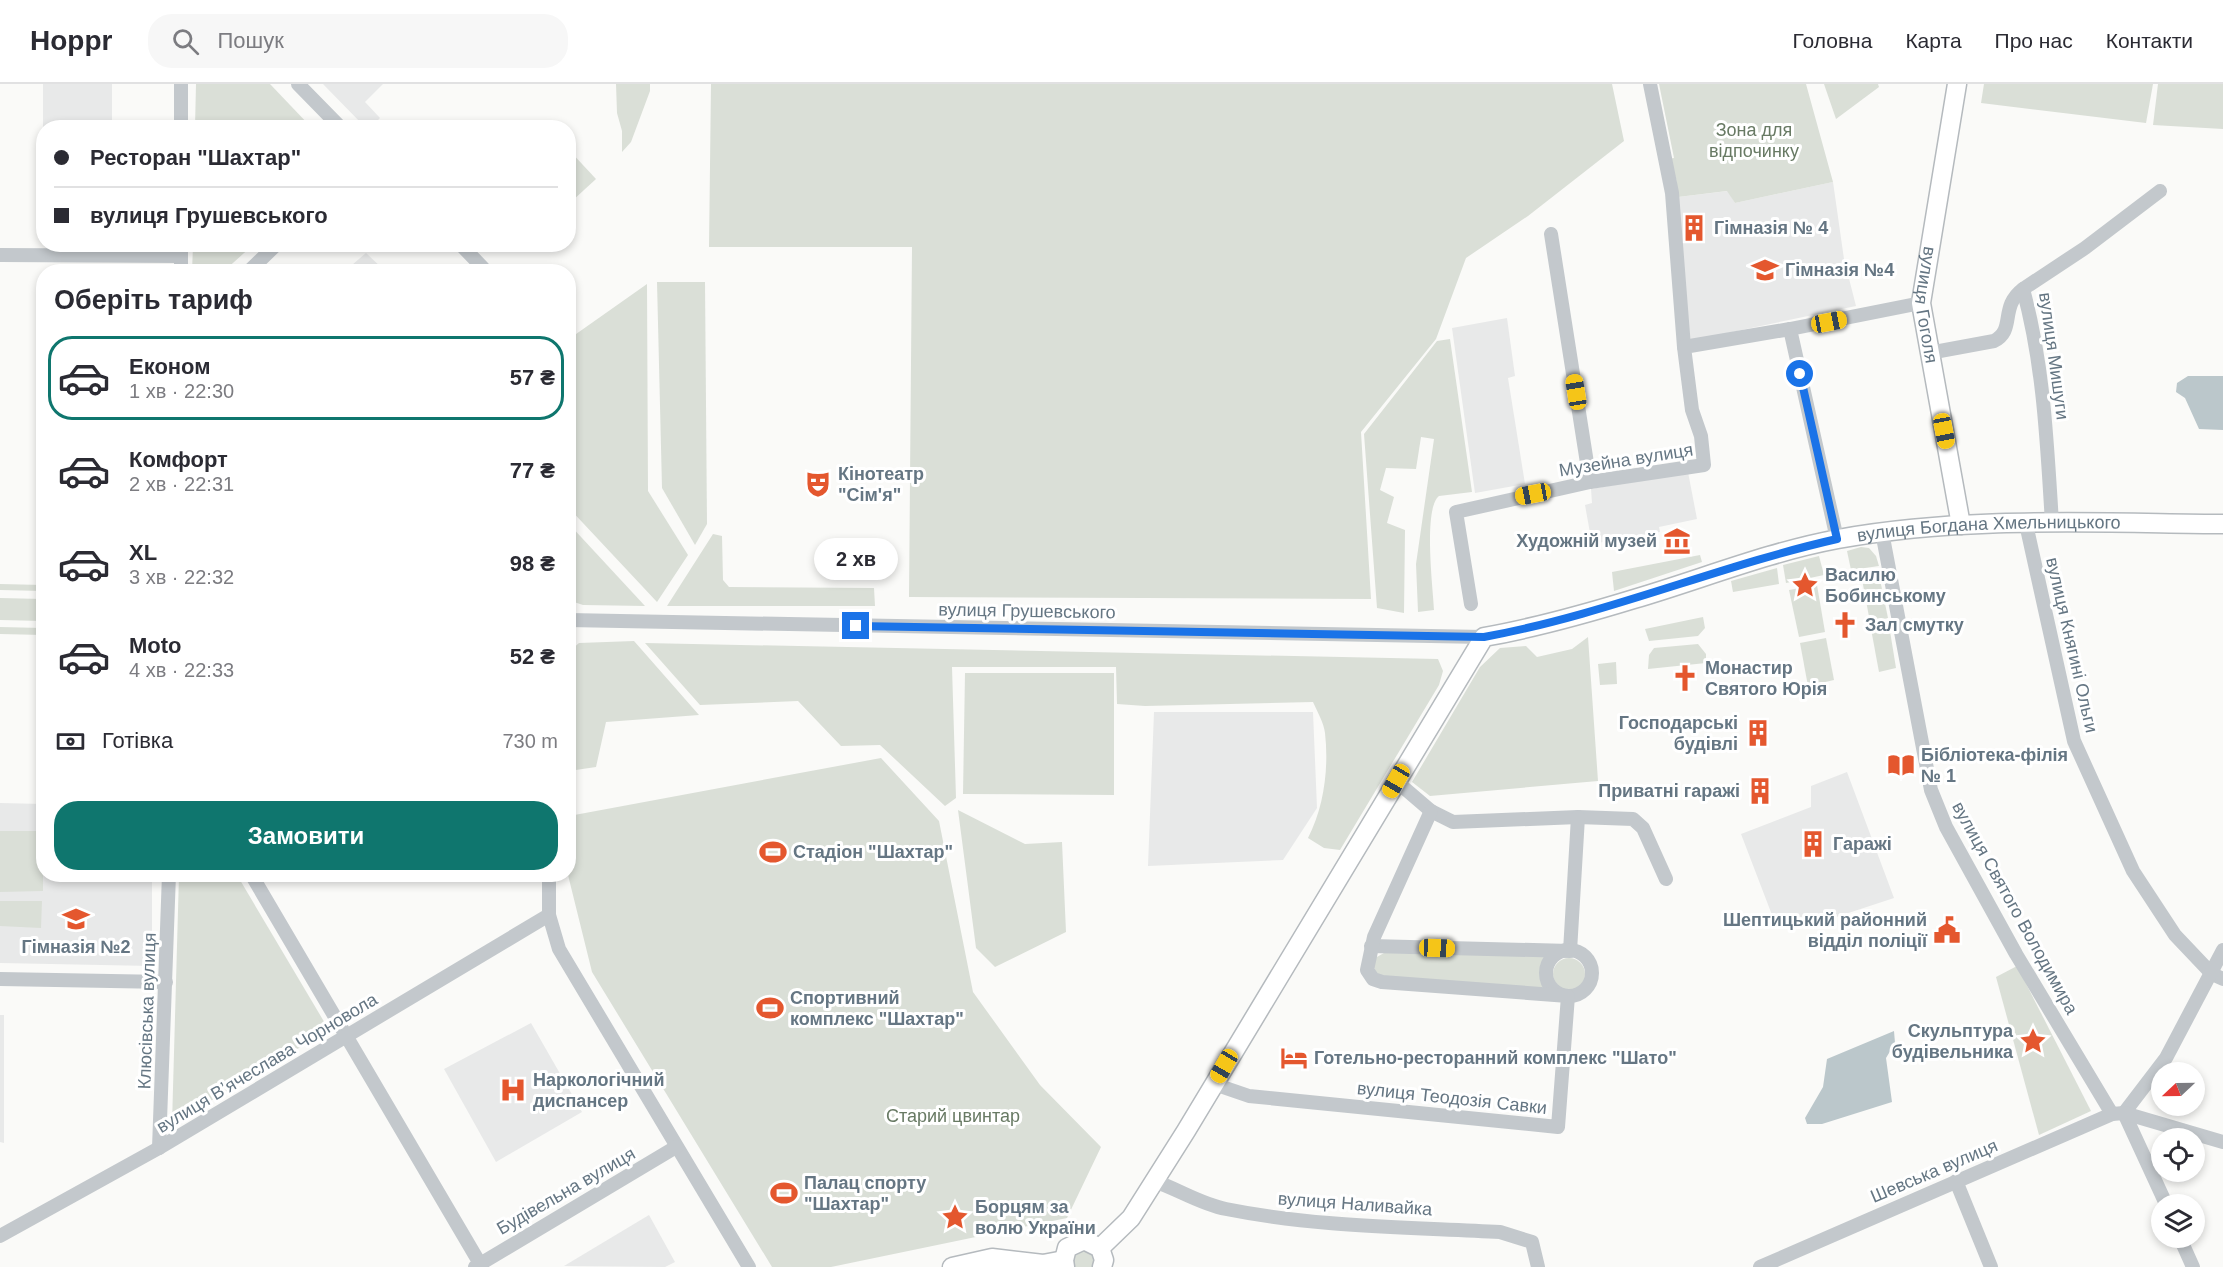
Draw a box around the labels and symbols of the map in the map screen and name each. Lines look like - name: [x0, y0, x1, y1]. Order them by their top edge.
- park label: Зона для відпочинку: [1709, 120, 1799, 161]
- building icon: Гімназія № 4: [1679, 213, 1709, 243]
- place label: Гімназія № 4: [1714, 218, 1828, 238]
- street label: вулиця Гоголя: [1911, 245, 1942, 365]
- school or university icon: Гімназія №4: [1750, 255, 1780, 285]
- place label: Гімназія №4: [1785, 260, 1894, 280]
- street label: вулиця Мишуги: [2035, 291, 2073, 421]
- car: [1810, 310, 1848, 334]
- route start: [1786, 360, 1813, 387]
- car: [1564, 373, 1588, 411]
- car: [1932, 412, 1956, 450]
- street label: Музейна вулиця: [1557, 440, 1695, 480]
- place label: Кінотеатр "Сім'я": [838, 464, 924, 505]
- theatre icon: Кінотеатр "Сім'я": [803, 469, 833, 499]
- car: [1514, 482, 1552, 506]
- street label: вулиця Богдана Хмельницького: [1855, 512, 2121, 546]
- museum icon: Художній музей: [1662, 526, 1692, 556]
- place label: Художній музей: [1516, 531, 1657, 551]
- callout: 2 хв: [814, 539, 898, 581]
- street label: вулиця Княгині Ольги: [2042, 555, 2102, 735]
- place label: Василю Бобинському: [1825, 565, 1946, 606]
- place icon: Василю Бобинському: [1790, 570, 1820, 600]
- street label: вулиця Грушевського: [938, 599, 1116, 623]
- church icon: Зал смутку: [1830, 610, 1860, 640]
- route end: [842, 612, 869, 639]
- place label: Зал смутку: [1865, 615, 1964, 635]
- place label: Монастир Святого Юрія: [1705, 658, 1827, 699]
- church icon: Монастир Святого Юрія: [1670, 663, 1700, 693]
- place label: Господарські будівлі: [1619, 713, 1738, 754]
- building icon: Господарські будівлі: [1743, 718, 1773, 748]
- place label: Бiблiотека-фiлiя № 1: [1921, 745, 2068, 786]
- library icon: Бiблiотека-фiлiя № 1: [1886, 750, 1916, 780]
- car: [1379, 761, 1413, 801]
- building icon: Приватні гаражі: [1745, 776, 1775, 806]
- place label: Приватні гаражі: [1598, 781, 1740, 801]
- street label: вулиця Святого Володимира: [1948, 798, 2082, 1019]
- building icon: Гаражі: [1798, 829, 1828, 859]
- place label: Гаражі: [1833, 834, 1892, 854]
- sports icon: Стадіон "Шахтар": [758, 837, 788, 867]
- place label: Стадіон "Шахтар": [793, 842, 953, 862]
- school or university icon: Гімназія №2: [61, 904, 91, 934]
- place label: Шептицький районний відділ поліції: [1723, 910, 1928, 951]
- public building icon: Шептицький районний відділ поліції: [1932, 915, 1962, 945]
- street label: Клюсівська вулиця: [134, 932, 160, 1090]
- place label: Гімназія №2: [21, 937, 131, 957]
- car: [1419, 938, 1455, 958]
- place label: Спортивний комплекс "Шахтар": [790, 988, 964, 1029]
- street label: вулиця Вʼячеслава Чорновола: [153, 989, 382, 1137]
- sports icon: Спортивний комплекс "Шахтар": [755, 993, 785, 1023]
- place label: Скульптура будівельника: [1892, 1021, 2014, 1062]
- place icon: Скульптура будівельника: [2018, 1026, 2048, 1056]
- hotel icon: Готельно-ресторанний комплекс "Шато": [1279, 1043, 1309, 1073]
- car: [1207, 1046, 1241, 1086]
- place label: Готельно-ресторанний комплекс "Шато": [1314, 1048, 1677, 1068]
- north arrow: [2151, 1062, 2205, 1116]
- place label: Наркологічний диспансер: [533, 1070, 664, 1111]
- hospital icon: Наркологічний диспансер: [498, 1075, 528, 1105]
- street label: вулиця Теодозія Савки: [1356, 1078, 1548, 1118]
- park label: Старий цвинтар: [886, 1106, 1020, 1126]
- street label: Шевська вулиця: [1868, 1135, 2000, 1207]
- street label: Будівельна вулиця: [493, 1143, 639, 1239]
- place label: Палац спорту "Шахтар": [804, 1173, 926, 1214]
- sports icon: Палац спорту "Шахтар": [769, 1178, 799, 1208]
- street label: вулиця Наливайка: [1277, 1189, 1434, 1219]
- place label: Борцям за волю України: [975, 1197, 1096, 1238]
- place icon: Борцям за волю України: [940, 1202, 970, 1232]

